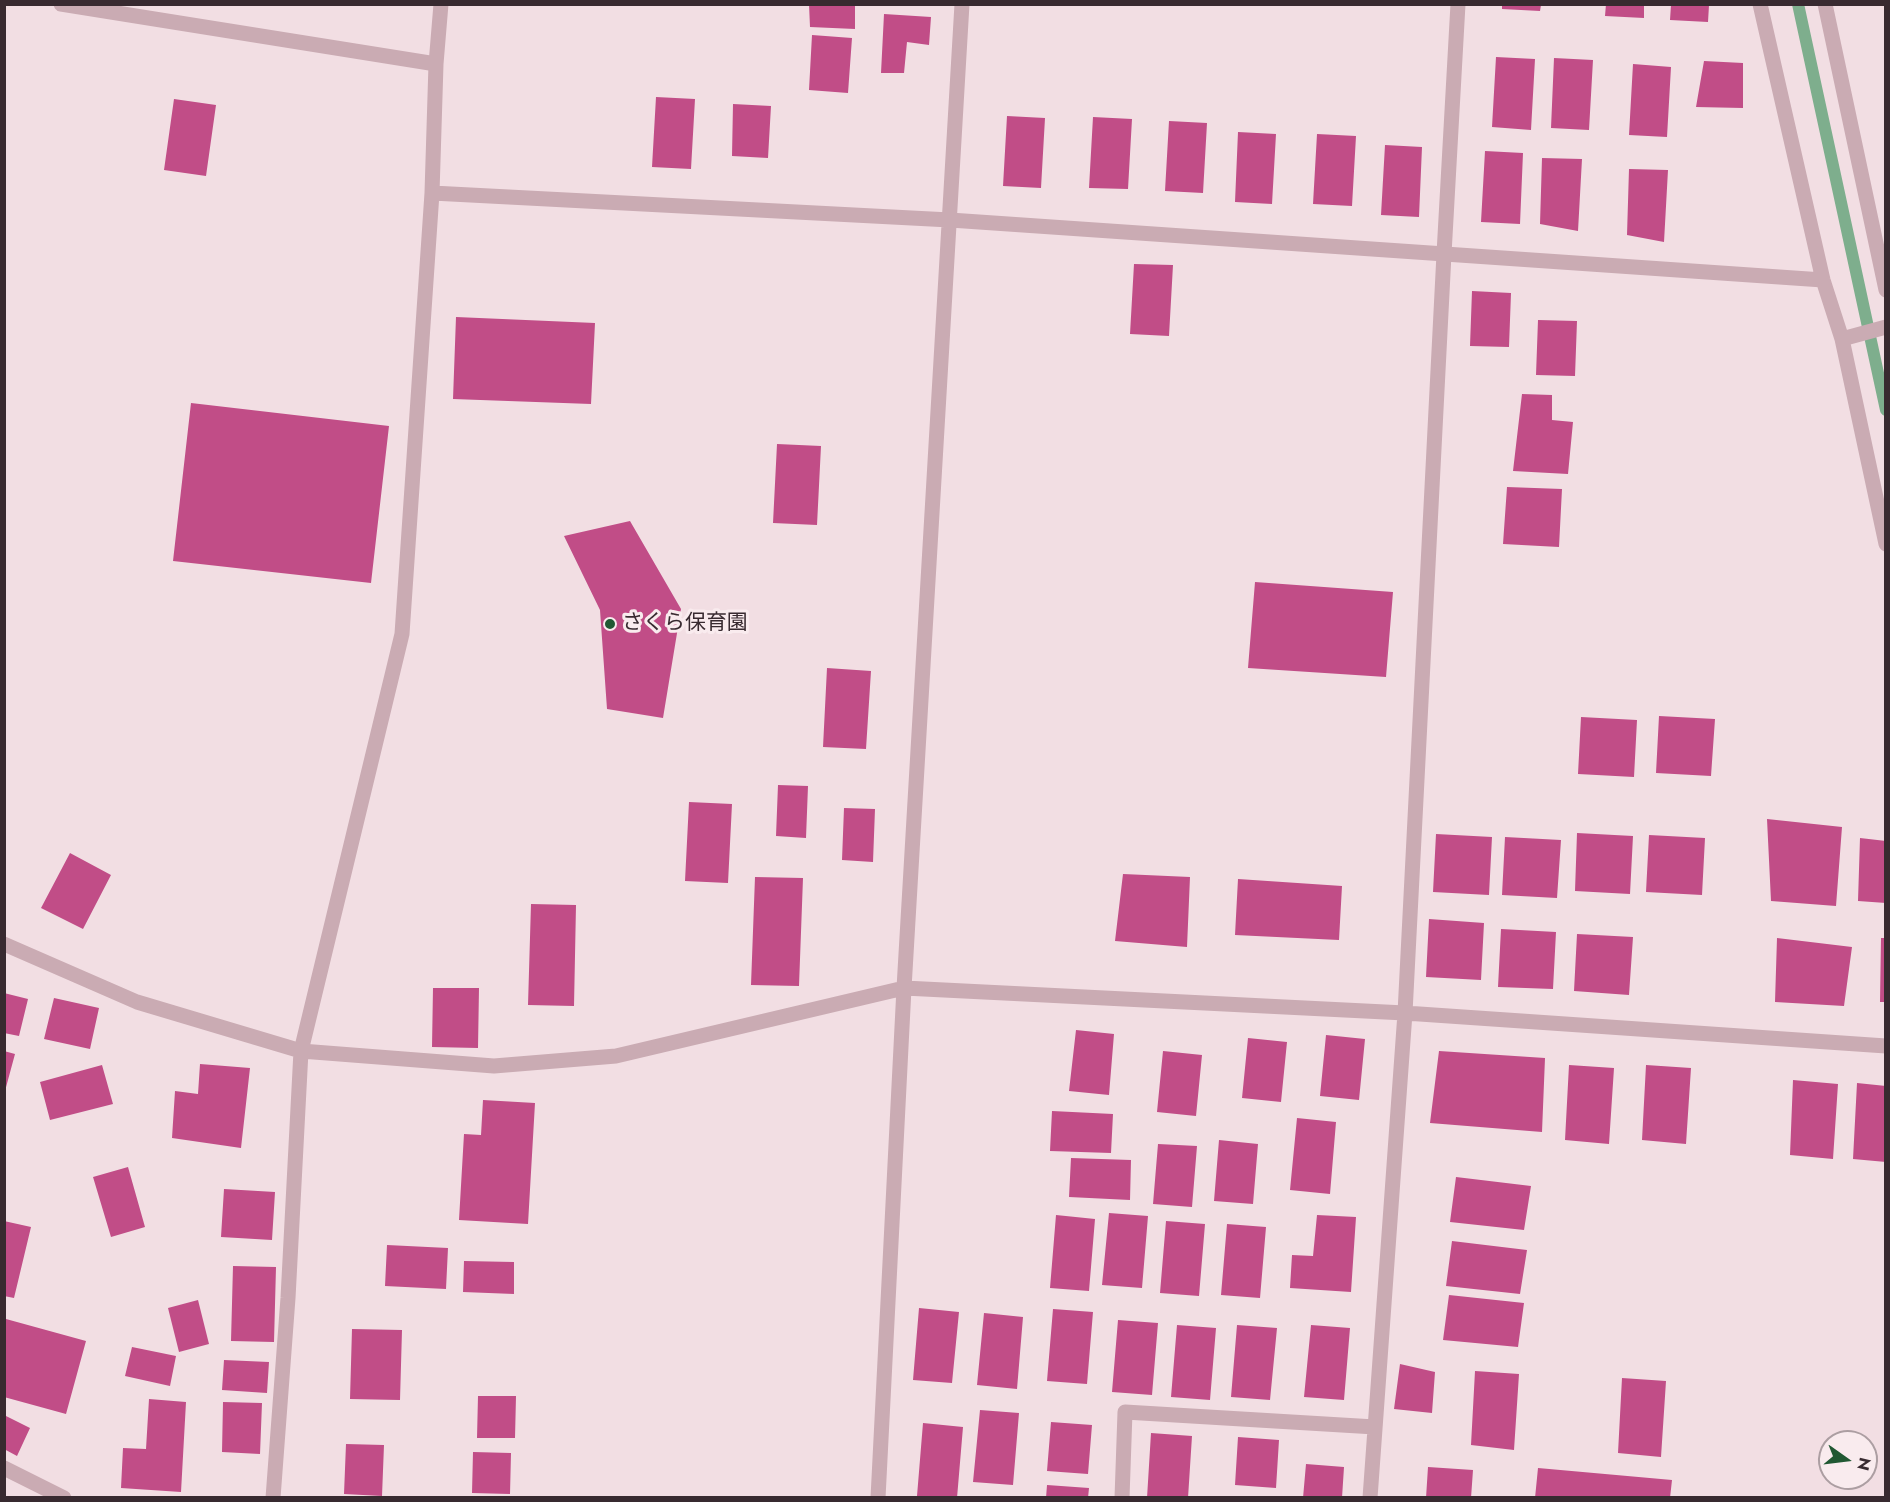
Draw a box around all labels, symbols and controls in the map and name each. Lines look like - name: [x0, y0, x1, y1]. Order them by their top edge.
- place label: さくら保育園: [622, 611, 748, 637]
- marker: さくら保育園: [603, 617, 617, 631]
- north arrow: [1818, 1430, 1878, 1490]
- text: N: [1851, 1455, 1877, 1473]

